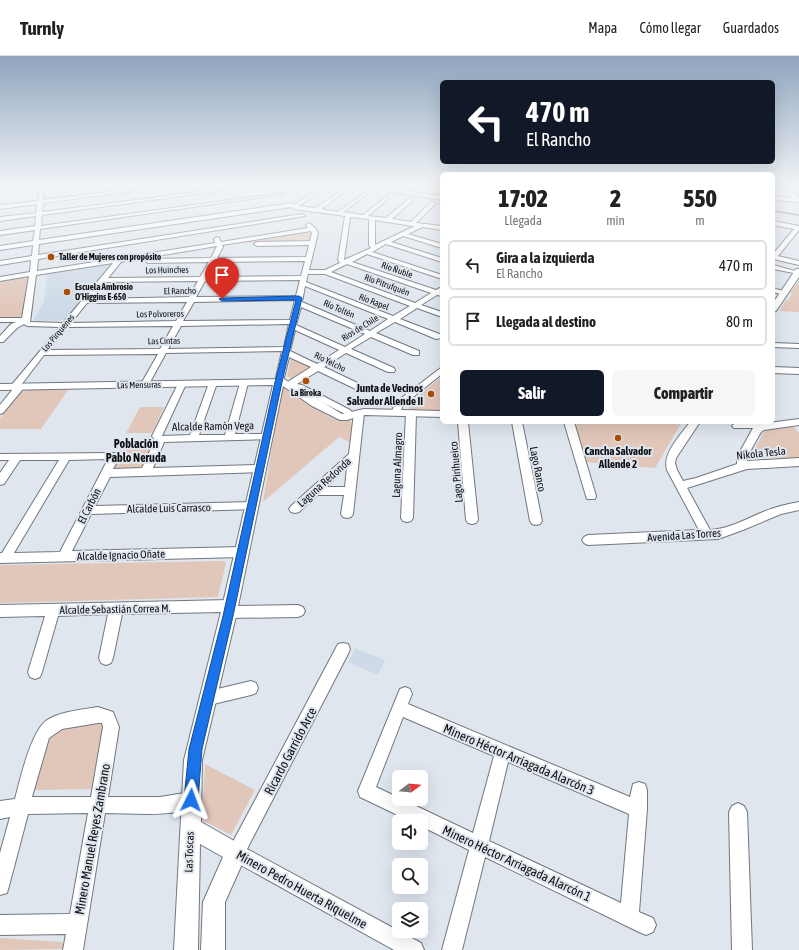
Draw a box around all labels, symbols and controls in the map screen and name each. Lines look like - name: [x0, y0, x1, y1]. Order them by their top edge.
- text: Turnly: [20, 17, 64, 39]
- text: Mapa: [588, 20, 617, 36]
- text: Cómo llegar: [639, 20, 701, 36]
- text: Guardados: [723, 20, 779, 36]
- icon: left: [460, 96, 512, 148]
- text: 470 m: [526, 96, 589, 128]
- text: El Rancho: [526, 129, 591, 150]
- text: 17:02: [498, 185, 548, 212]
- text: 2: [610, 185, 621, 212]
- text: 550: [683, 185, 717, 212]
- text: Llegada: [504, 213, 542, 228]
- text: min: [606, 213, 625, 228]
- text: m: [695, 213, 705, 228]
- text: Gira a la izquierda: [496, 249, 594, 266]
- marker: Taller de Mujeres con propósito: [46, 252, 56, 262]
- place label: Taller de Mujeres con propósito: [59, 252, 161, 262]
- icon: left: [462, 254, 484, 276]
- text: 470 m: [719, 257, 753, 274]
- pin: [205, 258, 239, 299]
- street label: Río Ñuble: [380, 260, 414, 280]
- icon: arrive: [211, 264, 233, 286]
- street label: Los Huinches: [145, 265, 189, 275]
- text: El Rancho: [496, 266, 543, 281]
- street label: Río Pitrufquén: [363, 272, 411, 298]
- place label: Escuela Ambrosio O'Higgins E-650: [75, 282, 133, 302]
- street label: El Rancho: [164, 286, 196, 296]
- marker: Escuela Ambrosio O'Higgins E-650: [62, 287, 72, 297]
- street label: Río Rapel: [358, 292, 391, 313]
- street label: Río Toltén: [322, 298, 356, 320]
- street label: Los Polvoreros: [136, 309, 184, 319]
- icon: arrive: [462, 310, 484, 332]
- street label: Los Pirquenes: [40, 312, 76, 354]
- street label: Ríos de Chile: [340, 313, 380, 343]
- text: Llegada al destino: [496, 313, 596, 330]
- text: 80 m: [726, 313, 753, 330]
- street label: Las Cintas: [148, 336, 180, 346]
- street label: Río Yelcho: [313, 350, 347, 374]
- button: Salir: [460, 370, 604, 416]
- button: Compartir: [612, 370, 755, 416]
- marker: La Biroka: [301, 376, 311, 386]
- street label: Las Mensuras: [117, 380, 161, 390]
- place label: Junta de Vecinos Salvador Allende II: [347, 382, 423, 407]
- place label: La Biroka: [291, 388, 321, 398]
- marker: Junta de Vecinos Salvador Allende II: [426, 389, 436, 399]
- street label: Alcalde Ramòn Vega: [172, 419, 254, 433]
- street label: Laguna Almagro: [390, 432, 404, 498]
- marker: Cancha Salvador Allende 2: [613, 433, 623, 443]
- district label: Población Pablo Neruda: [106, 437, 167, 465]
- street label: Lago Pirihueico: [447, 441, 465, 503]
- street label: Nikola Tesla: [736, 444, 786, 462]
- street label: Lago Ranco: [528, 445, 548, 493]
- place label: Cancha Salvador Allende 2: [584, 445, 652, 470]
- street label: Laguna Redonda: [295, 455, 353, 509]
- street label: El Carbón: [75, 486, 103, 526]
- street label: Alcalde Luis Carrasco: [127, 501, 211, 515]
- street label: Avenida Las Torres: [647, 526, 721, 544]
- street label: Alcalde Ignacio Oñate: [77, 547, 165, 563]
- street label: Alcalde Sebastián Correa M.: [59, 602, 171, 616]
- street label: Ricardo Garrido Arce: [261, 705, 320, 797]
- street label: Minero Héctor Arriagada Alarcón 3: [441, 721, 596, 798]
- street label: Minero Manuel Reyes Zambrano: [72, 762, 113, 916]
- north arrow: [392, 770, 428, 806]
- map controls: [392, 770, 428, 938]
- position arrow: [170, 779, 212, 821]
- button: sound: [392, 814, 428, 850]
- street label: Minero Héctor Arriagada Alarcón 1: [440, 822, 594, 905]
- street label: Las Toscas: [182, 831, 196, 873]
- street label: Minero Pedro Huerta Riquelme: [234, 847, 370, 932]
- button: search: [392, 858, 428, 894]
- button: layers: [392, 902, 428, 938]

